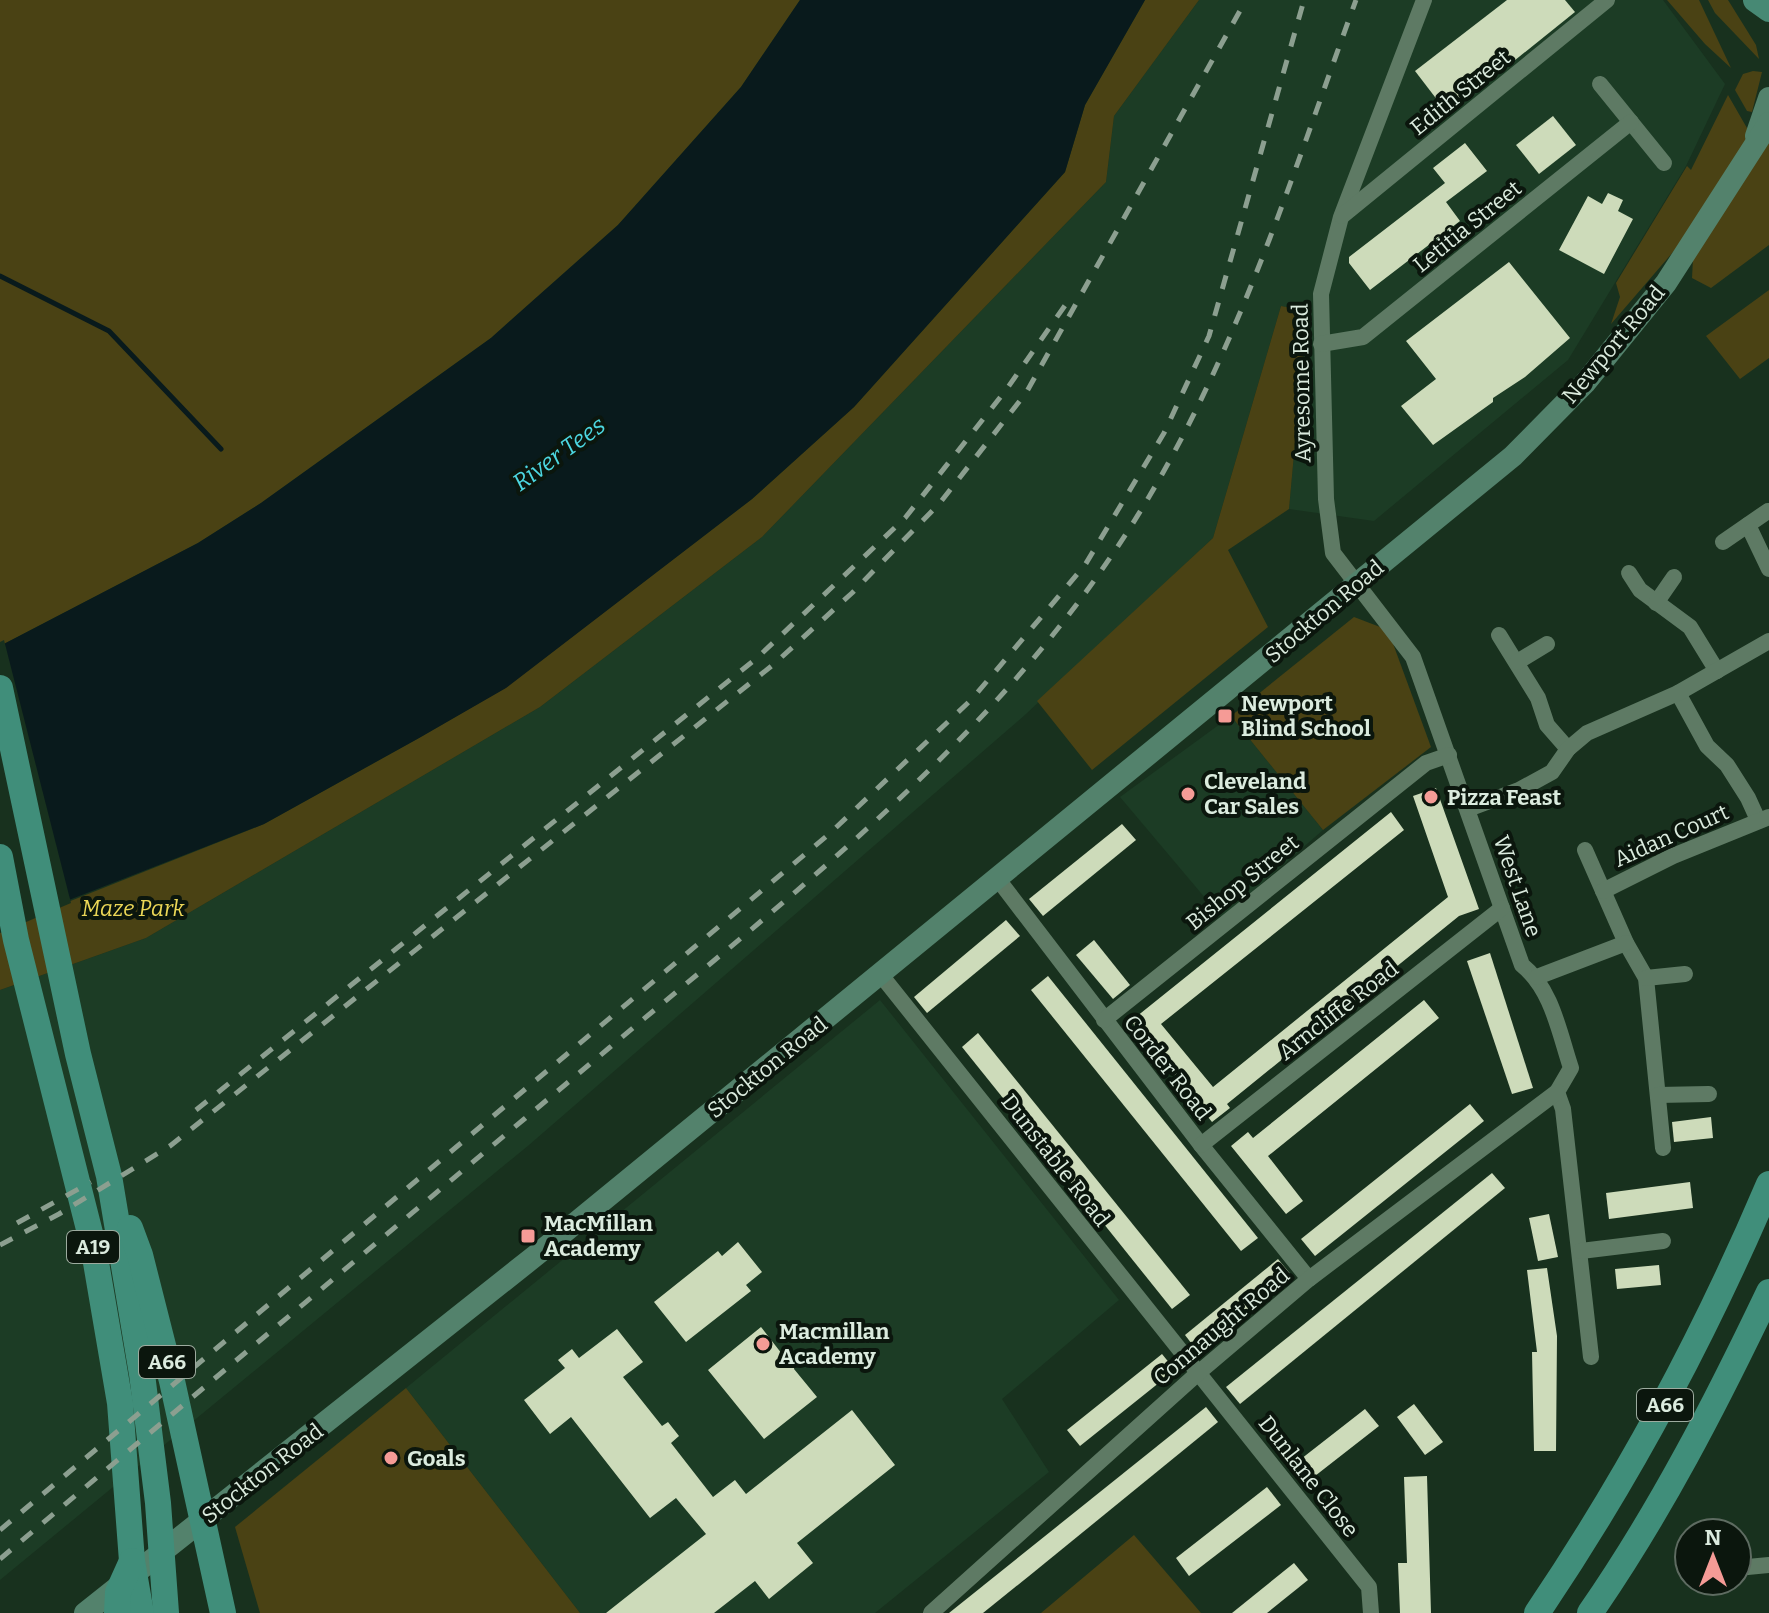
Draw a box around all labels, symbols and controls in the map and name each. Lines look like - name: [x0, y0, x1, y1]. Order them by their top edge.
- street label: Edith Street: [1405, 44, 1516, 141]
- street label: Letitia Street: [1408, 175, 1527, 278]
- street label: Newport Road: [1556, 280, 1671, 409]
- street label: Ayresome Road: [1287, 303, 1316, 463]
- water label: River Tees: [507, 411, 611, 497]
- street label: Stockton Road: [1259, 554, 1389, 669]
- place label: Newport Blind School: [1241, 690, 1371, 742]
- marker: Newport Blind School: [1216, 707, 1234, 725]
- place label: Cleveland Car Sales: [1204, 768, 1306, 820]
- place label: Pizza Feast: [1447, 784, 1561, 811]
- marker: Cleveland Car Sales: [1179, 785, 1197, 803]
- marker: Pizza Feast: [1422, 788, 1440, 806]
- street label: Aidan Court: [1610, 798, 1733, 873]
- street label: Bishop Street: [1181, 829, 1304, 936]
- street label: West Lane: [1488, 832, 1547, 941]
- park label: Maze Park: [81, 895, 186, 922]
- street label: Arncliffe Road: [1273, 955, 1404, 1066]
- street label: Corder Road: [1118, 1009, 1217, 1125]
- street label: Stockton Road: [702, 1011, 833, 1124]
- street label: Dunstable Road: [996, 1089, 1116, 1232]
- place label: MacMillan Academy: [544, 1210, 653, 1262]
- marker: MacMillan Academy: [519, 1227, 537, 1245]
- road number: A19: [67, 1231, 119, 1263]
- street label: Connaught Road: [1148, 1262, 1295, 1391]
- place label: Macmillan Academy: [779, 1318, 889, 1370]
- marker: Macmillan Academy: [754, 1335, 772, 1353]
- road number: A66: [139, 1346, 195, 1378]
- road number: A66: [1637, 1389, 1693, 1421]
- street label: Dunlane Close: [1253, 1410, 1364, 1542]
- street label: Stockton Road: [196, 1418, 328, 1529]
- place label: Goals: [407, 1445, 466, 1472]
- marker: Goals: [382, 1449, 400, 1467]
- north arrow: [1673, 1517, 1753, 1597]
- text: N: [1705, 1524, 1722, 1551]

